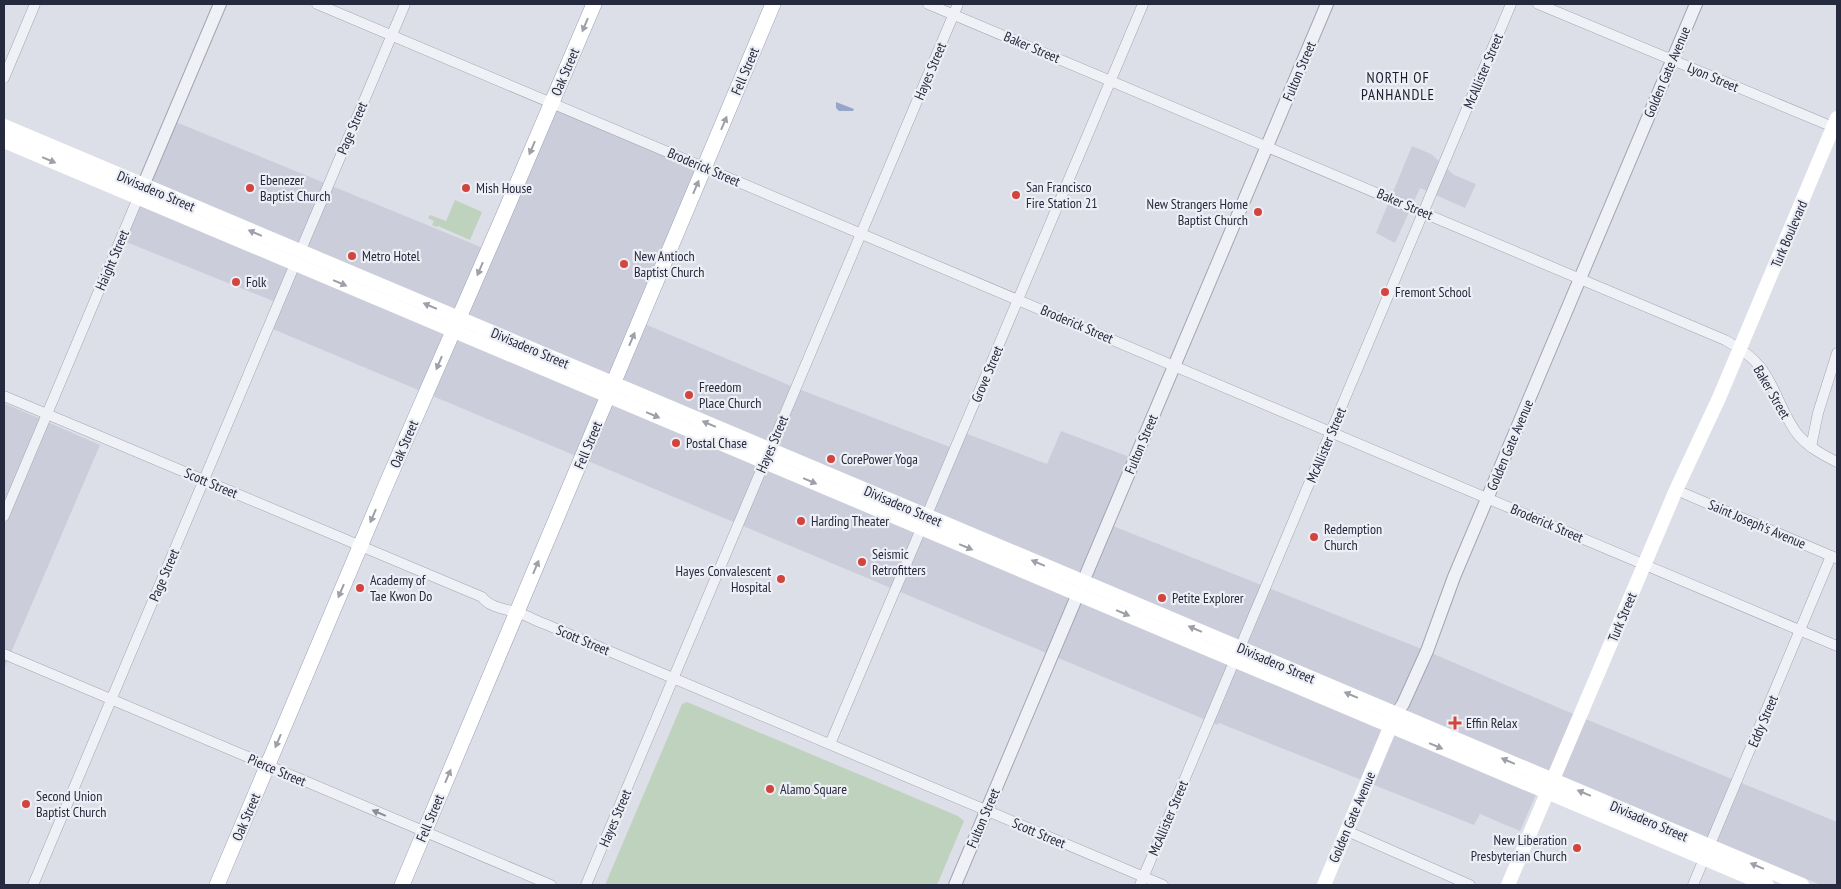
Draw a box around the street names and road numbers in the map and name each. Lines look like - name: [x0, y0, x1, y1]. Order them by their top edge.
- street label: Golden Gate Avenue: [1640, 24, 1694, 120]
- street label: Baker Street: [1001, 27, 1063, 67]
- street label: McAllister Street: [1459, 30, 1507, 111]
- street label: Fulton Street: [1278, 38, 1320, 104]
- street label: Hayes Street: [910, 39, 950, 103]
- street label: Fell Street: [727, 44, 763, 98]
- street label: Oak Street: [547, 45, 583, 99]
- street label: Lyon Street: [1685, 58, 1742, 96]
- street label: Page Street: [333, 99, 371, 157]
- street label: Broderick Street: [665, 144, 743, 190]
- street label: Divisadero Street: [114, 167, 198, 216]
- street label: Baker Street: [1374, 184, 1436, 224]
- street label: Turk Boulevard: [1767, 198, 1811, 270]
- street label: Haight Street: [91, 227, 133, 293]
- street label: Broderick Street: [1038, 301, 1116, 347]
- street label: Divisadero Street: [488, 324, 572, 373]
- street label: Grove Street: [967, 343, 1007, 405]
- street label: Baker Street: [1749, 362, 1795, 422]
- street label: Golden Gate Avenue: [1483, 397, 1537, 493]
- street label: McAllister Street: [1302, 404, 1350, 485]
- street label: Fulton Street: [1120, 411, 1162, 477]
- street label: Hayes Street: [752, 412, 792, 476]
- street label: Oak Street: [386, 417, 422, 471]
- street label: Fell Street: [570, 418, 606, 472]
- street label: Scott Street: [182, 464, 241, 502]
- street label: Divisadero Street: [861, 482, 945, 531]
- street label: Saint Joseph's Avenue: [1705, 495, 1809, 553]
- street label: Broderick Street: [1508, 500, 1586, 546]
- street label: Page Street: [145, 546, 183, 604]
- street label: Turk Street: [1604, 589, 1641, 644]
- street label: Scott Street: [554, 621, 613, 659]
- street label: Divisadero Street: [1234, 639, 1318, 688]
- street label: Eddy Street: [1744, 692, 1782, 750]
- street label: Pierce Street: [245, 750, 309, 790]
- street label: Golden Gate Avenue: [1325, 769, 1379, 865]
- street label: McAllister Street: [1144, 777, 1192, 858]
- street label: Fulton Street: [962, 785, 1004, 851]
- street label: Hayes Street: [595, 786, 635, 850]
- street label: Oak Street: [228, 790, 264, 844]
- street label: Fell Street: [412, 791, 448, 845]
- street label: Divisadero Street: [1607, 797, 1691, 846]
- street label: Scott Street: [1010, 814, 1069, 852]

